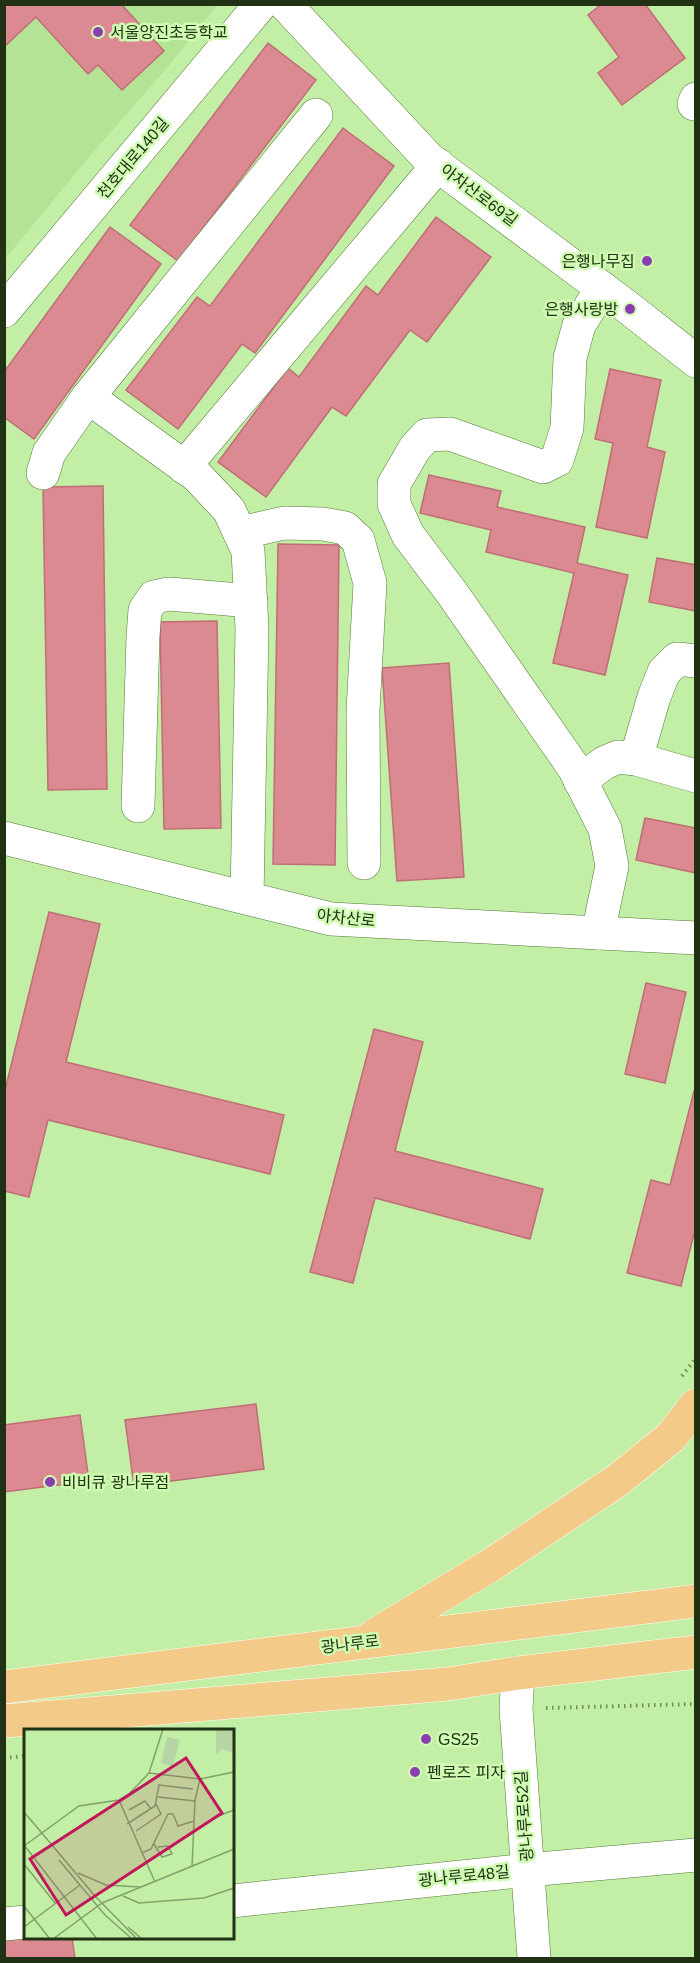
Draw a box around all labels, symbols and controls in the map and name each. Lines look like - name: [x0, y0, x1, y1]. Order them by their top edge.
- place label: 서울양진초등학교: [110, 24, 228, 41]
- marker: 서울양진초등학교: [91, 25, 105, 39]
- street label: 천호대로140길: [94, 114, 172, 202]
- street label: 아차산로69길: [437, 161, 521, 229]
- place label: 은행나무집: [561, 253, 635, 270]
- marker: 은행나무집: [640, 254, 654, 268]
- place label: 은행사랑방: [544, 301, 618, 318]
- marker: 은행사랑방: [623, 302, 637, 316]
- street label: 아차산로: [316, 906, 376, 930]
- place label: 비비큐 광나루점: [62, 1474, 170, 1491]
- marker: 비비큐 광나루점: [43, 1475, 57, 1489]
- street label: 광나루로: [320, 1632, 381, 1656]
- inset map: [24, 1729, 234, 1939]
- place label: GS25: [438, 1731, 479, 1748]
- marker: GS25: [419, 1732, 433, 1746]
- place label: 펜로즈 피자: [427, 1764, 505, 1781]
- marker: 펜로즈 피자: [408, 1765, 422, 1779]
- street label: 광나루로52길: [512, 1770, 536, 1862]
- street label: 광나루로48길: [418, 1863, 510, 1889]

